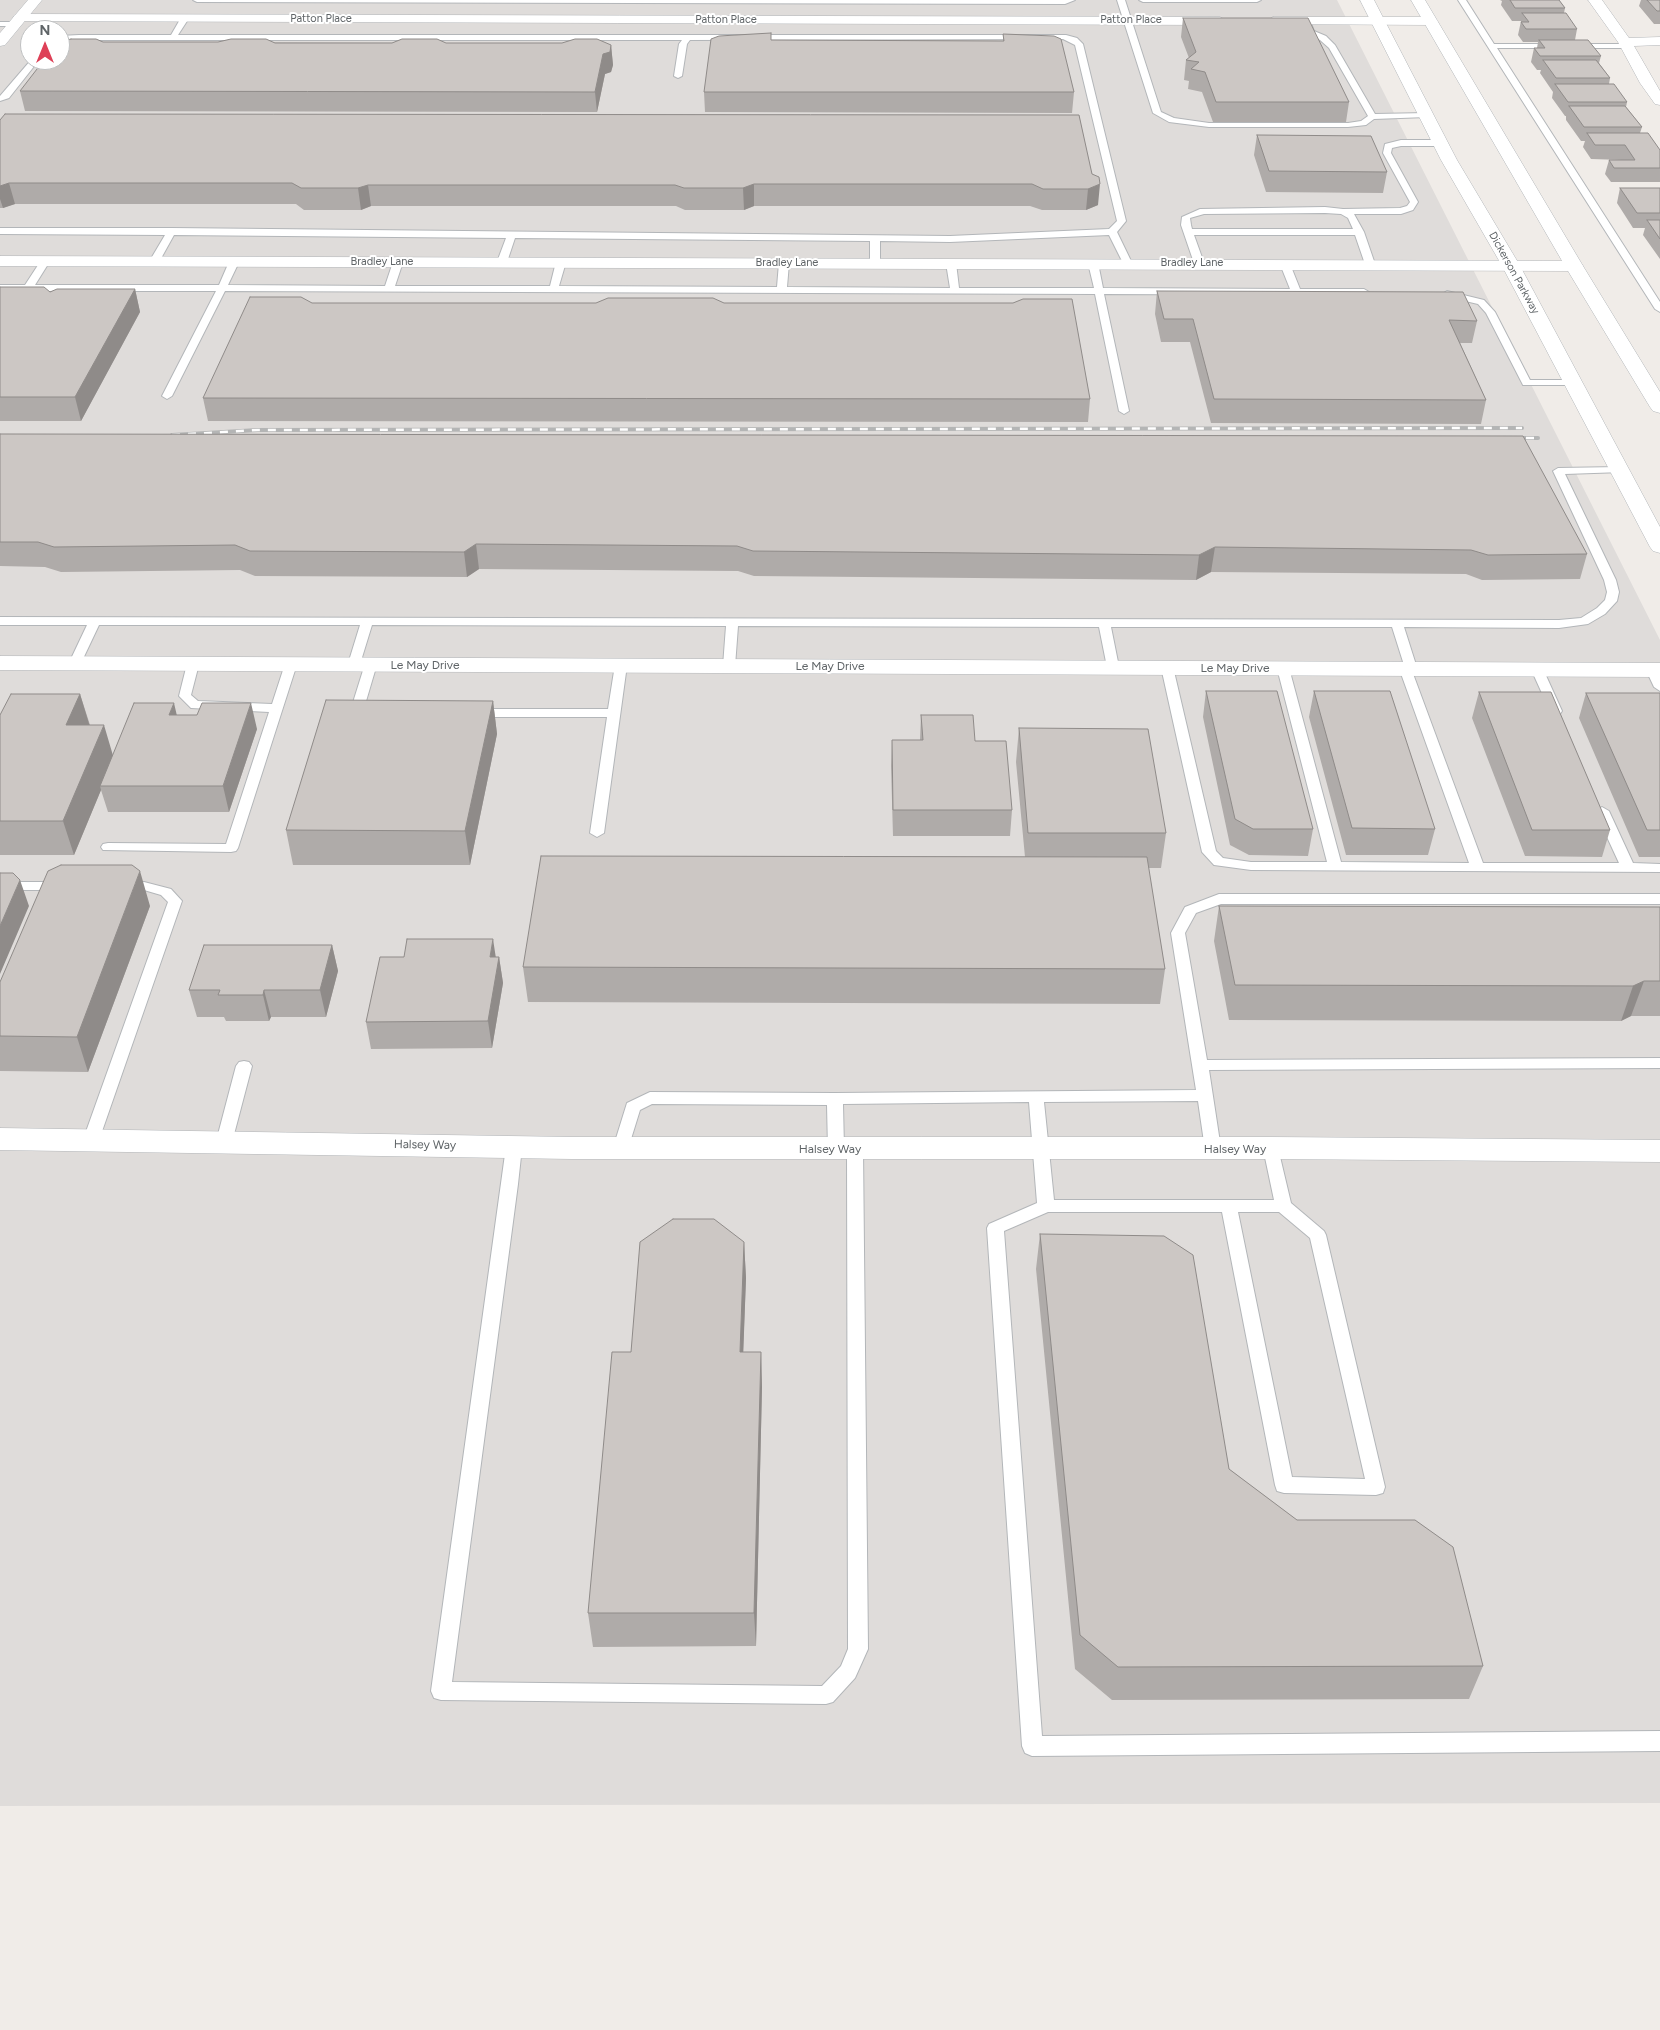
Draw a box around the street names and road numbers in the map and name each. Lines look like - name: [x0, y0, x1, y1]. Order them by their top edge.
- street label: Patton Place: [290, 12, 352, 26]
- street label: Patton Place: [695, 13, 757, 27]
- street label: Patton Place: [1100, 13, 1162, 27]
- street label: Dickerson Parkway: [1486, 230, 1542, 316]
- street label: Bradley Lane: [351, 255, 413, 269]
- street label: Bradley Lane: [756, 256, 818, 270]
- street label: Bradley Lane: [1161, 256, 1223, 270]
- street label: Le May Drive: [391, 658, 459, 672]
- street label: Le May Drive: [796, 659, 864, 673]
- street label: Le May Drive: [1201, 661, 1269, 675]
- street label: Halsey Way: [394, 1137, 456, 1153]
- street label: Halsey Way: [799, 1142, 861, 1156]
- street label: Halsey Way: [1204, 1142, 1266, 1156]

